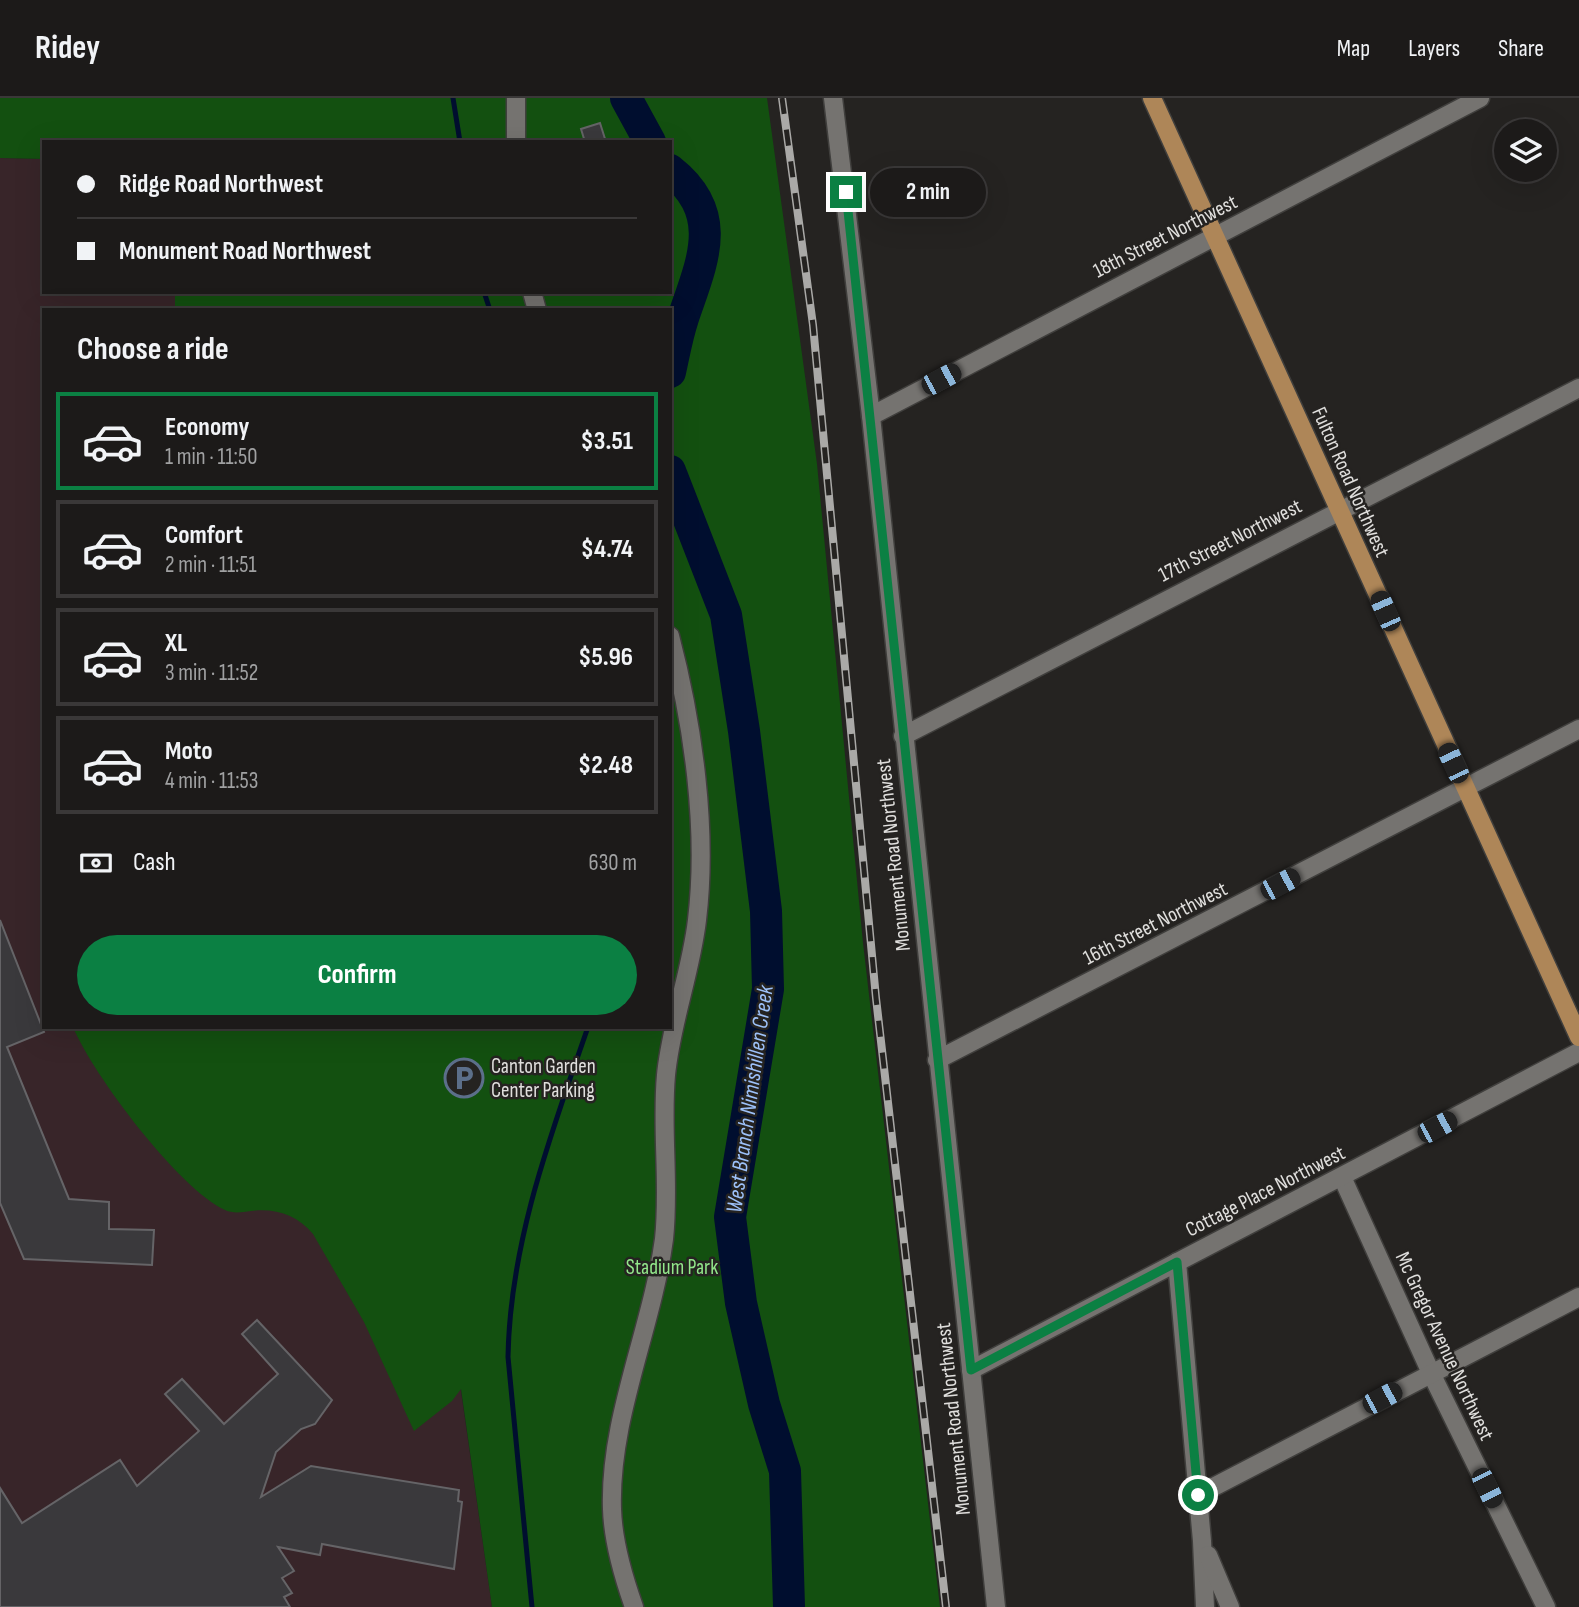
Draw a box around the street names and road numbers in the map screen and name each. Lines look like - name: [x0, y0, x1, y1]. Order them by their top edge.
- street label: 18th Street Northwest: [1089, 189, 1241, 283]
- street label: Fulton Road Northwest: [1306, 403, 1395, 561]
- street label: 17th Street Northwest: [1154, 494, 1306, 587]
- street label: Monument Road Northwest: [871, 758, 916, 952]
- street label: 16th Street Northwest: [1079, 876, 1231, 970]
- street label: Cottage Place Northwest: [1181, 1140, 1349, 1242]
- street label: Mc Gregor Avenue Northwest: [1390, 1248, 1499, 1444]
- street label: Monument Road Northwest: [931, 1322, 976, 1516]

